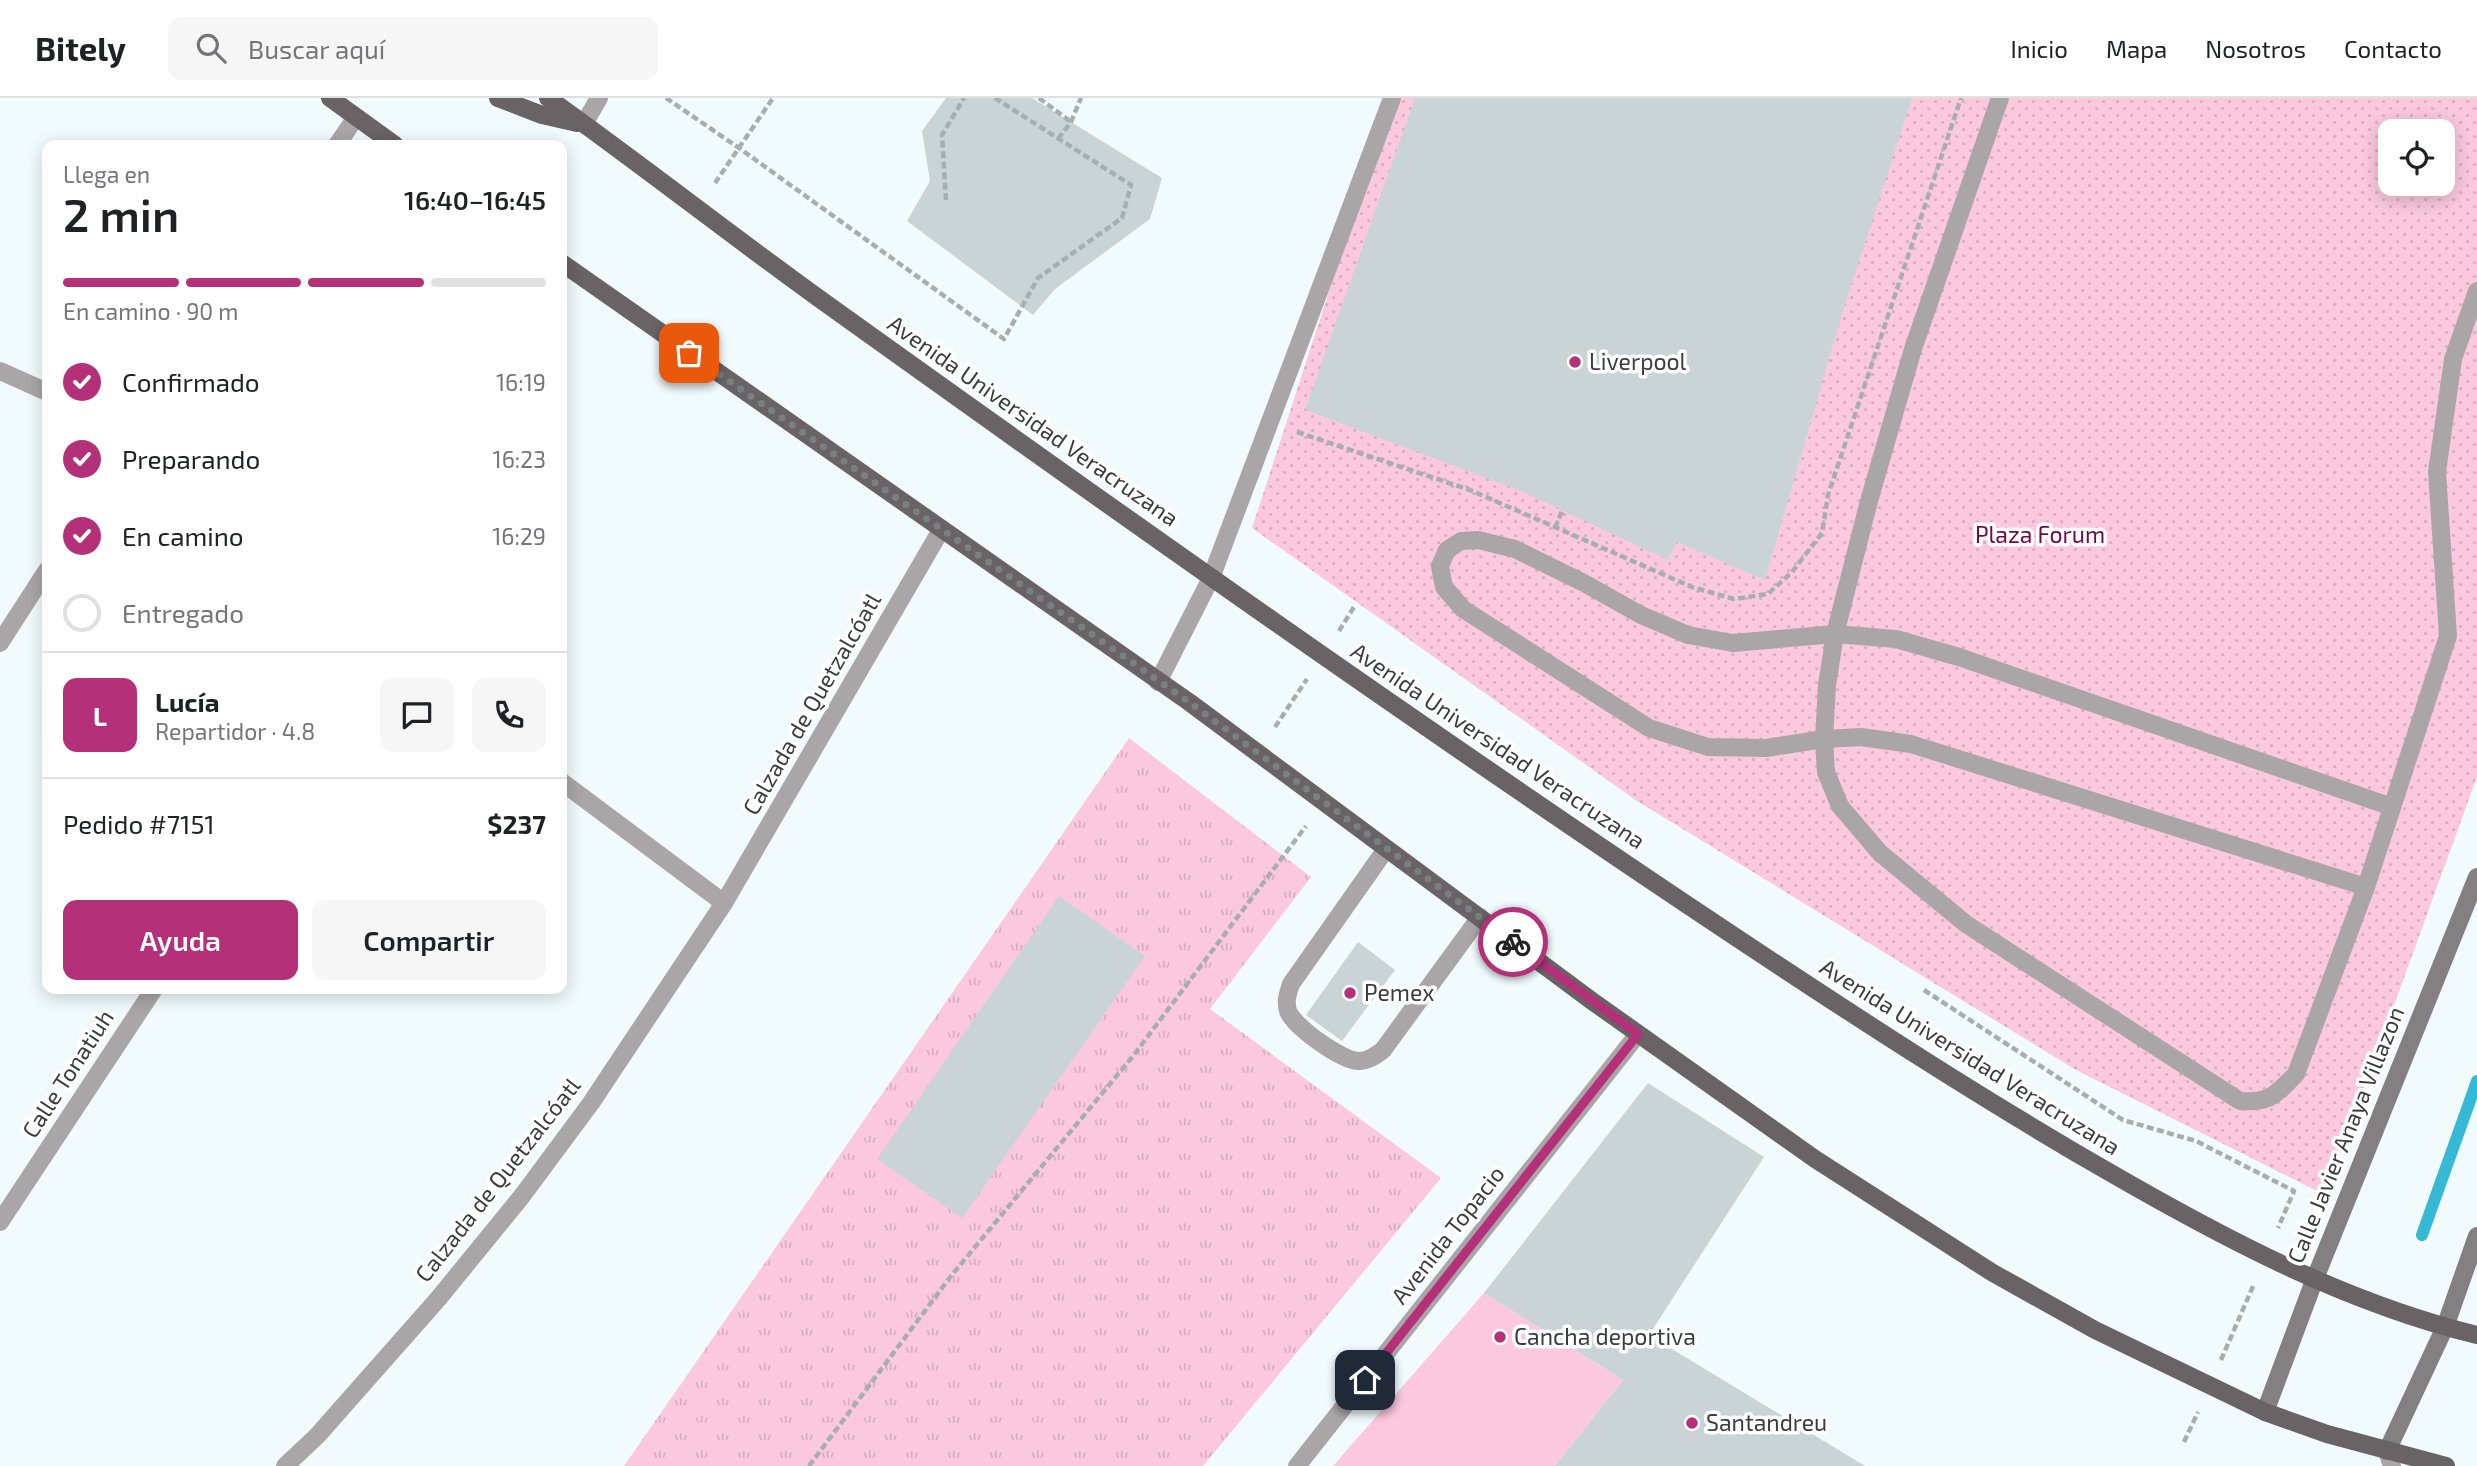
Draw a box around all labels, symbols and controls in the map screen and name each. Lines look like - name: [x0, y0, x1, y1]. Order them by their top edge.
- search box: [168, 17, 658, 80]
- text: Bitely: [35, 28, 126, 68]
- icon: search: [192, 29, 230, 67]
- text: Buscar aquí: [248, 33, 385, 64]
- text: Inicio: [2010, 34, 2068, 63]
- text: Mapa: [2106, 34, 2167, 63]
- text: Nosotros: [2205, 34, 2306, 63]
- text: Contacto: [2344, 34, 2442, 63]
- map controls: [2378, 119, 2455, 196]
- button: locate: [2378, 119, 2455, 196]
- text: Llega en: [63, 160, 150, 188]
- text: 16:40–16:45: [404, 184, 546, 215]
- text: 2 min: [63, 186, 179, 241]
- text: En camino · 90 m: [63, 297, 239, 325]
- street label: Avenida Universidad Veracruzana: [883, 309, 1184, 532]
- pin: [659, 323, 719, 383]
- icon: bag: [670, 334, 708, 372]
- place label: Liverpool: [1589, 347, 1687, 375]
- marker: Liverpool: [1567, 354, 1583, 370]
- icon: check: [63, 363, 101, 401]
- text: Confirmado: [122, 366, 260, 397]
- text: 16:19: [496, 368, 546, 396]
- icon: check: [63, 440, 101, 478]
- text: Preparando: [122, 443, 260, 474]
- text: 16:23: [493, 445, 546, 473]
- icon: check: [63, 517, 101, 555]
- text: En camino: [122, 520, 244, 551]
- park label: Plaza Forum: [1975, 520, 2105, 548]
- text: 16:29: [492, 522, 546, 550]
- street label: Calzada de Quetzalcóatl: [736, 587, 886, 819]
- text: Entregado: [122, 597, 244, 628]
- street label: Avenida Universidad Veracruzana: [1346, 636, 1651, 854]
- button: chat: [380, 678, 454, 752]
- button: phone: [472, 678, 546, 752]
- text: Lucía: [155, 686, 220, 717]
- text: L: [93, 700, 107, 731]
- text: Repartidor · 4.8: [155, 717, 315, 745]
- text: Pedido #7151: [63, 808, 215, 839]
- text: $237: [487, 808, 546, 839]
- button: Ayuda: [63, 900, 298, 980]
- button: Compartir: [312, 900, 546, 980]
- courier: [1478, 907, 1548, 977]
- icon: bike: [1494, 923, 1532, 961]
- street label: Avenida Universidad Veracruzana: [1815, 952, 2126, 1160]
- place label: Pemex: [1364, 978, 1434, 1006]
- marker: Pemex: [1342, 985, 1358, 1001]
- street label: Calle Javier Anaya Villazon: [2281, 1002, 2409, 1267]
- street label: Calle Tonatiuh: [15, 1004, 119, 1143]
- street label: Calzada de Quetzalcóatl: [409, 1071, 586, 1287]
- street label: Avenida Topacio: [1385, 1160, 1510, 1309]
- place label: Cancha deportiva: [1514, 1322, 1696, 1350]
- marker: Cancha deportiva: [1492, 1329, 1508, 1345]
- pin: [1335, 1350, 1395, 1410]
- icon: home: [1346, 1361, 1384, 1399]
- place label: Santandreu: [1706, 1408, 1827, 1436]
- marker: Santandreu: [1684, 1415, 1700, 1431]

